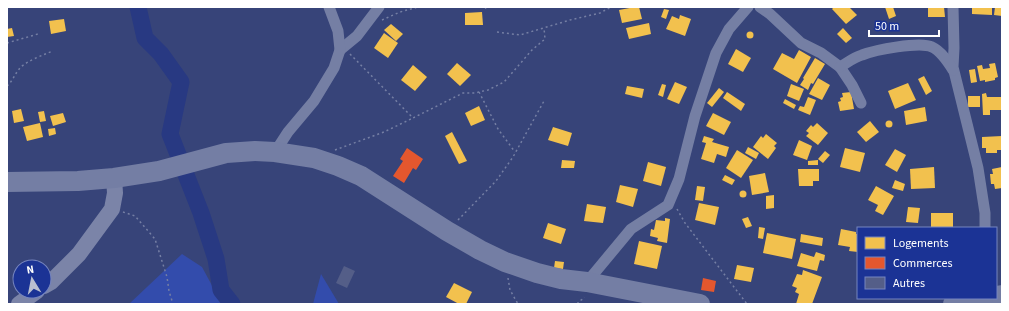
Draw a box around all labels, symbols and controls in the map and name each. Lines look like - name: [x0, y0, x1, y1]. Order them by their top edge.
- scale bar: [869, 12, 939, 38]
- text: 50 m: [875, 18, 899, 35]
- legend: [857, 227, 997, 299]
- text: Logements: [893, 235, 948, 252]
- text: Commerces: [893, 255, 952, 272]
- north arrow: [12, 259, 52, 299]
- text: N: [25, 262, 35, 278]
- text: Autres: [893, 275, 925, 292]

